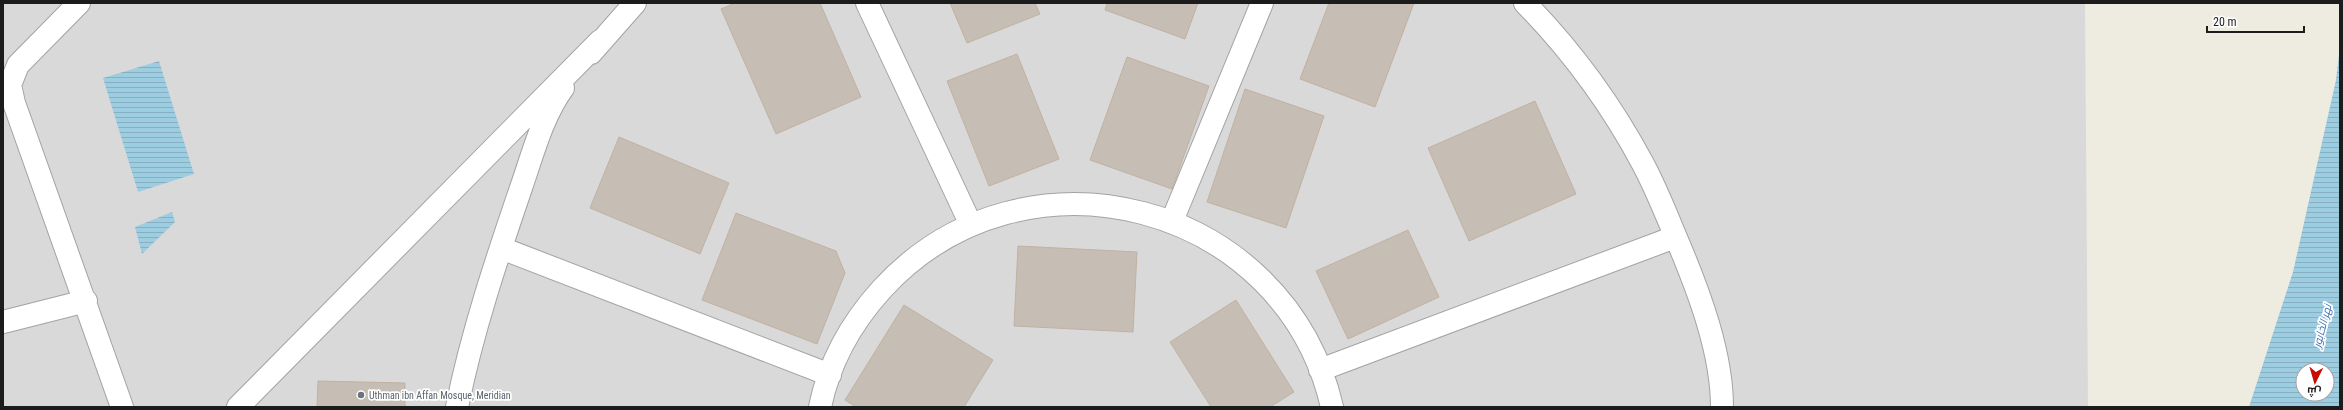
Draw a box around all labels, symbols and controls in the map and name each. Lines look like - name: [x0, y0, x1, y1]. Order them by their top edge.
- scale bar: [2207, 8, 2304, 34]
- text: 20 m: [2213, 15, 2237, 29]
- water label: نهر الخابور: [2310, 302, 2335, 351]
- north arrow: [2295, 362, 2335, 402]
- text: ش: [2307, 384, 2322, 399]
- marker: Uthman ibn Affan Mosque, Meridian: [356, 390, 366, 400]
- place label: Uthman ibn Affan Mosque, Meridian: [369, 390, 511, 401]

